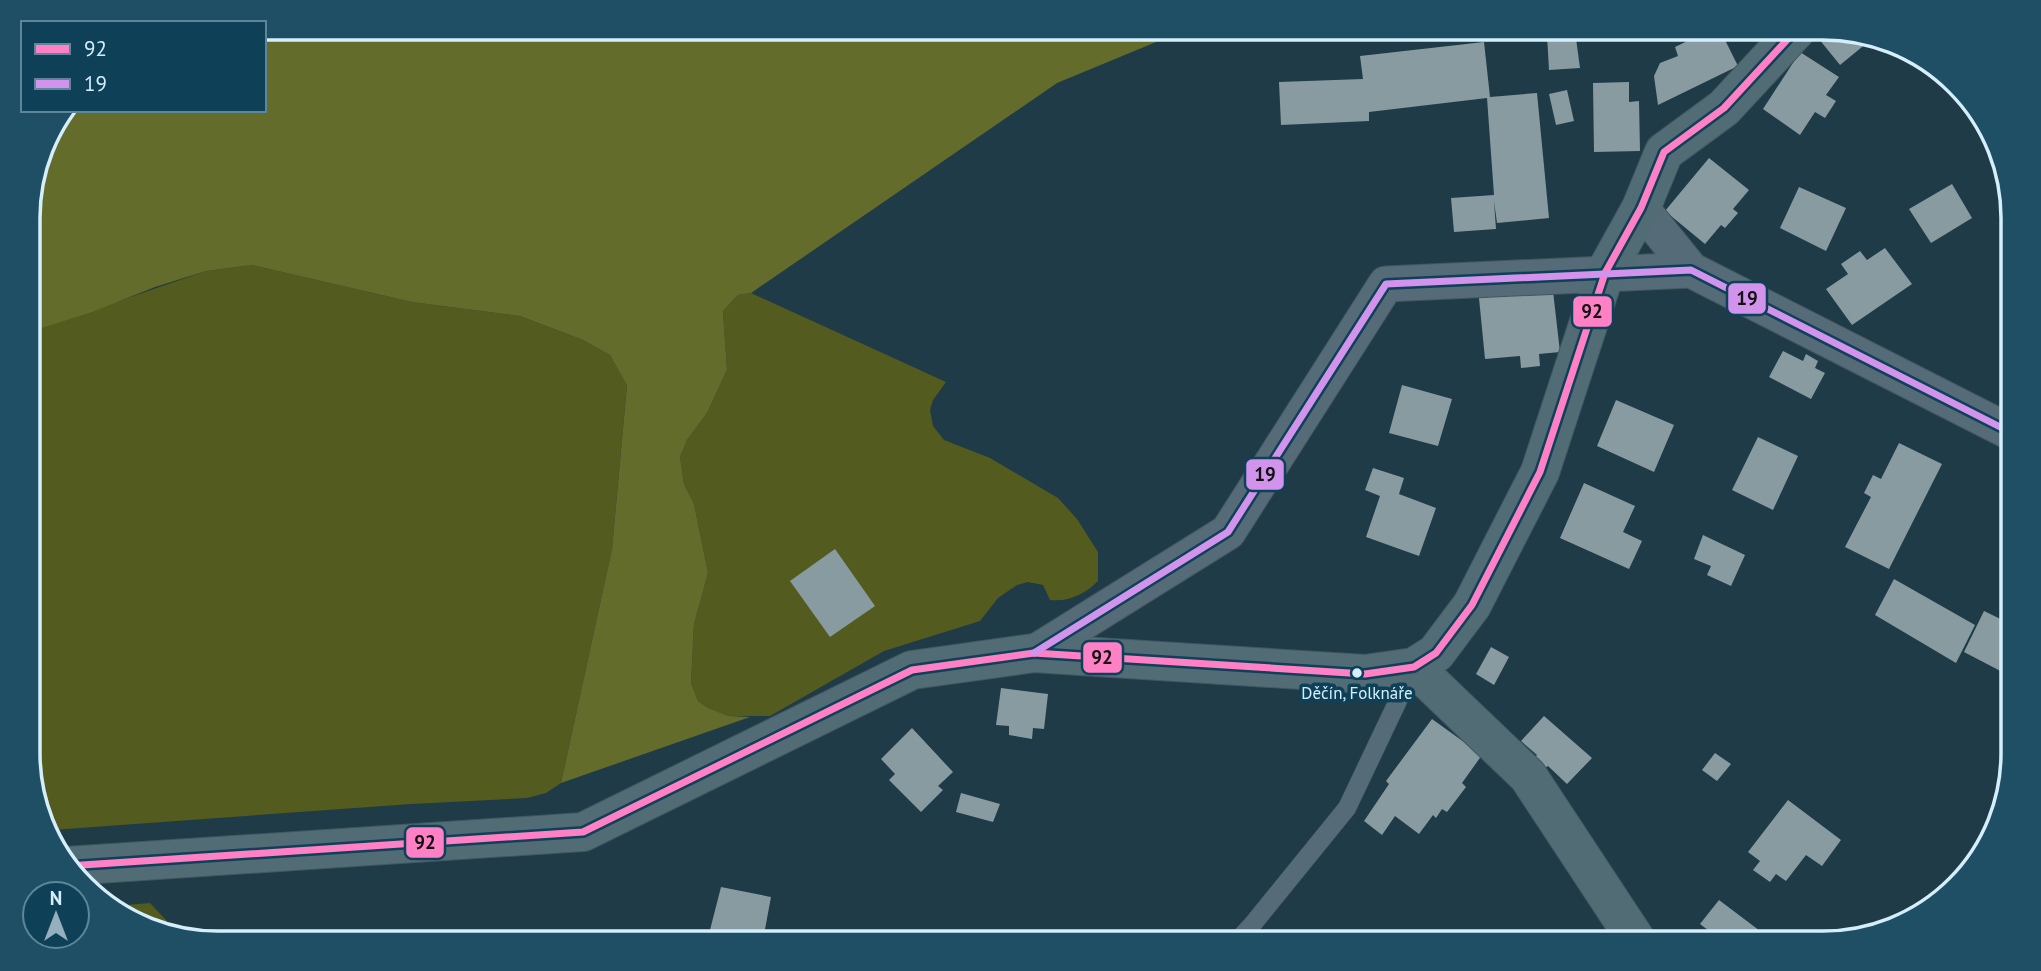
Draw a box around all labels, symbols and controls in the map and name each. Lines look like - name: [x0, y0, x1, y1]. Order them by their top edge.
- legend: [21, 21, 266, 112]
- text: 92: [84, 35, 107, 62]
- text: 19: [84, 70, 107, 97]
- line badge: 19: [1727, 282, 1767, 315]
- text: 19: [1736, 286, 1758, 310]
- line badge: 92: [1572, 295, 1613, 328]
- text: 92: [1581, 299, 1603, 323]
- line badge: 19: [1245, 458, 1285, 491]
- text: 19: [1254, 462, 1276, 486]
- line badge: 92: [1082, 641, 1123, 674]
- text: 92: [1091, 645, 1113, 669]
- marker: Děčín, Folknáře: [1350, 666, 1364, 680]
- place label: Děčín, Folknáře: [1301, 682, 1413, 704]
- line badge: 92: [405, 826, 445, 859]
- text: 92: [414, 830, 436, 854]
- north arrow: [21, 880, 91, 950]
- text: N: [50, 886, 62, 910]

